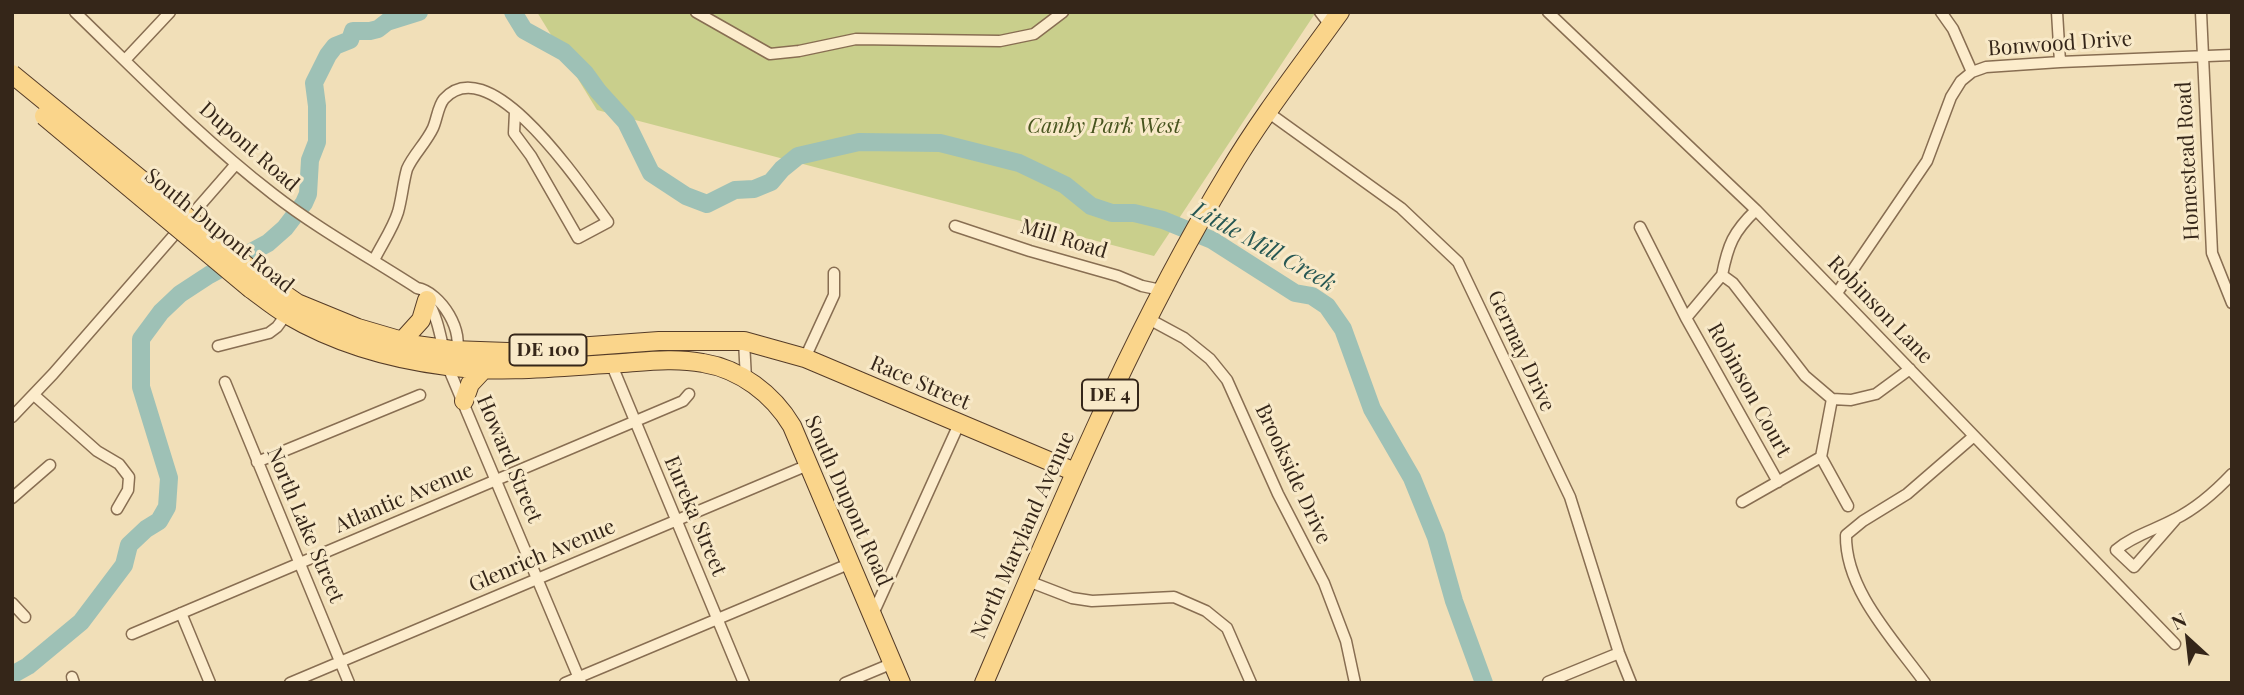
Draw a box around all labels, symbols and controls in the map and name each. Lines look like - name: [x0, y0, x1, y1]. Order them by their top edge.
- street label: Bonwood Drive: [1987, 26, 2133, 62]
- street label: Homestead Road: [2171, 81, 2205, 241]
- street label: Dupont Road: [194, 97, 304, 197]
- park label: Canby Park West: [1027, 113, 1181, 139]
- street label: South Dupont Road: [140, 163, 298, 299]
- water label: Little Mill Creek: [1187, 196, 1341, 298]
- street label: Mill Road: [1018, 214, 1110, 264]
- street label: Robinson Lane: [1822, 251, 1938, 369]
- street label: Germay Drive: [1482, 286, 1560, 416]
- street label: Robinson Court: [1702, 319, 1796, 461]
- road number: DE 100: [510, 334, 586, 366]
- street label: Race Street: [866, 351, 974, 415]
- road number: DE 4: [1082, 380, 1138, 410]
- street label: Howard Street: [471, 391, 547, 527]
- street label: Brookside Drive: [1250, 400, 1336, 548]
- street label: South Dupont Road: [799, 412, 897, 590]
- street label: North Maryland Avenue: [966, 428, 1080, 642]
- street label: North Lake Street: [261, 444, 349, 606]
- street label: Eureka Street: [658, 452, 732, 580]
- street label: Atlantic Avenue: [331, 457, 477, 539]
- street label: Glenrich Avenue: [465, 514, 619, 598]
- north arrow: [2153, 604, 2223, 674]
- text: N: [2166, 606, 2190, 635]

